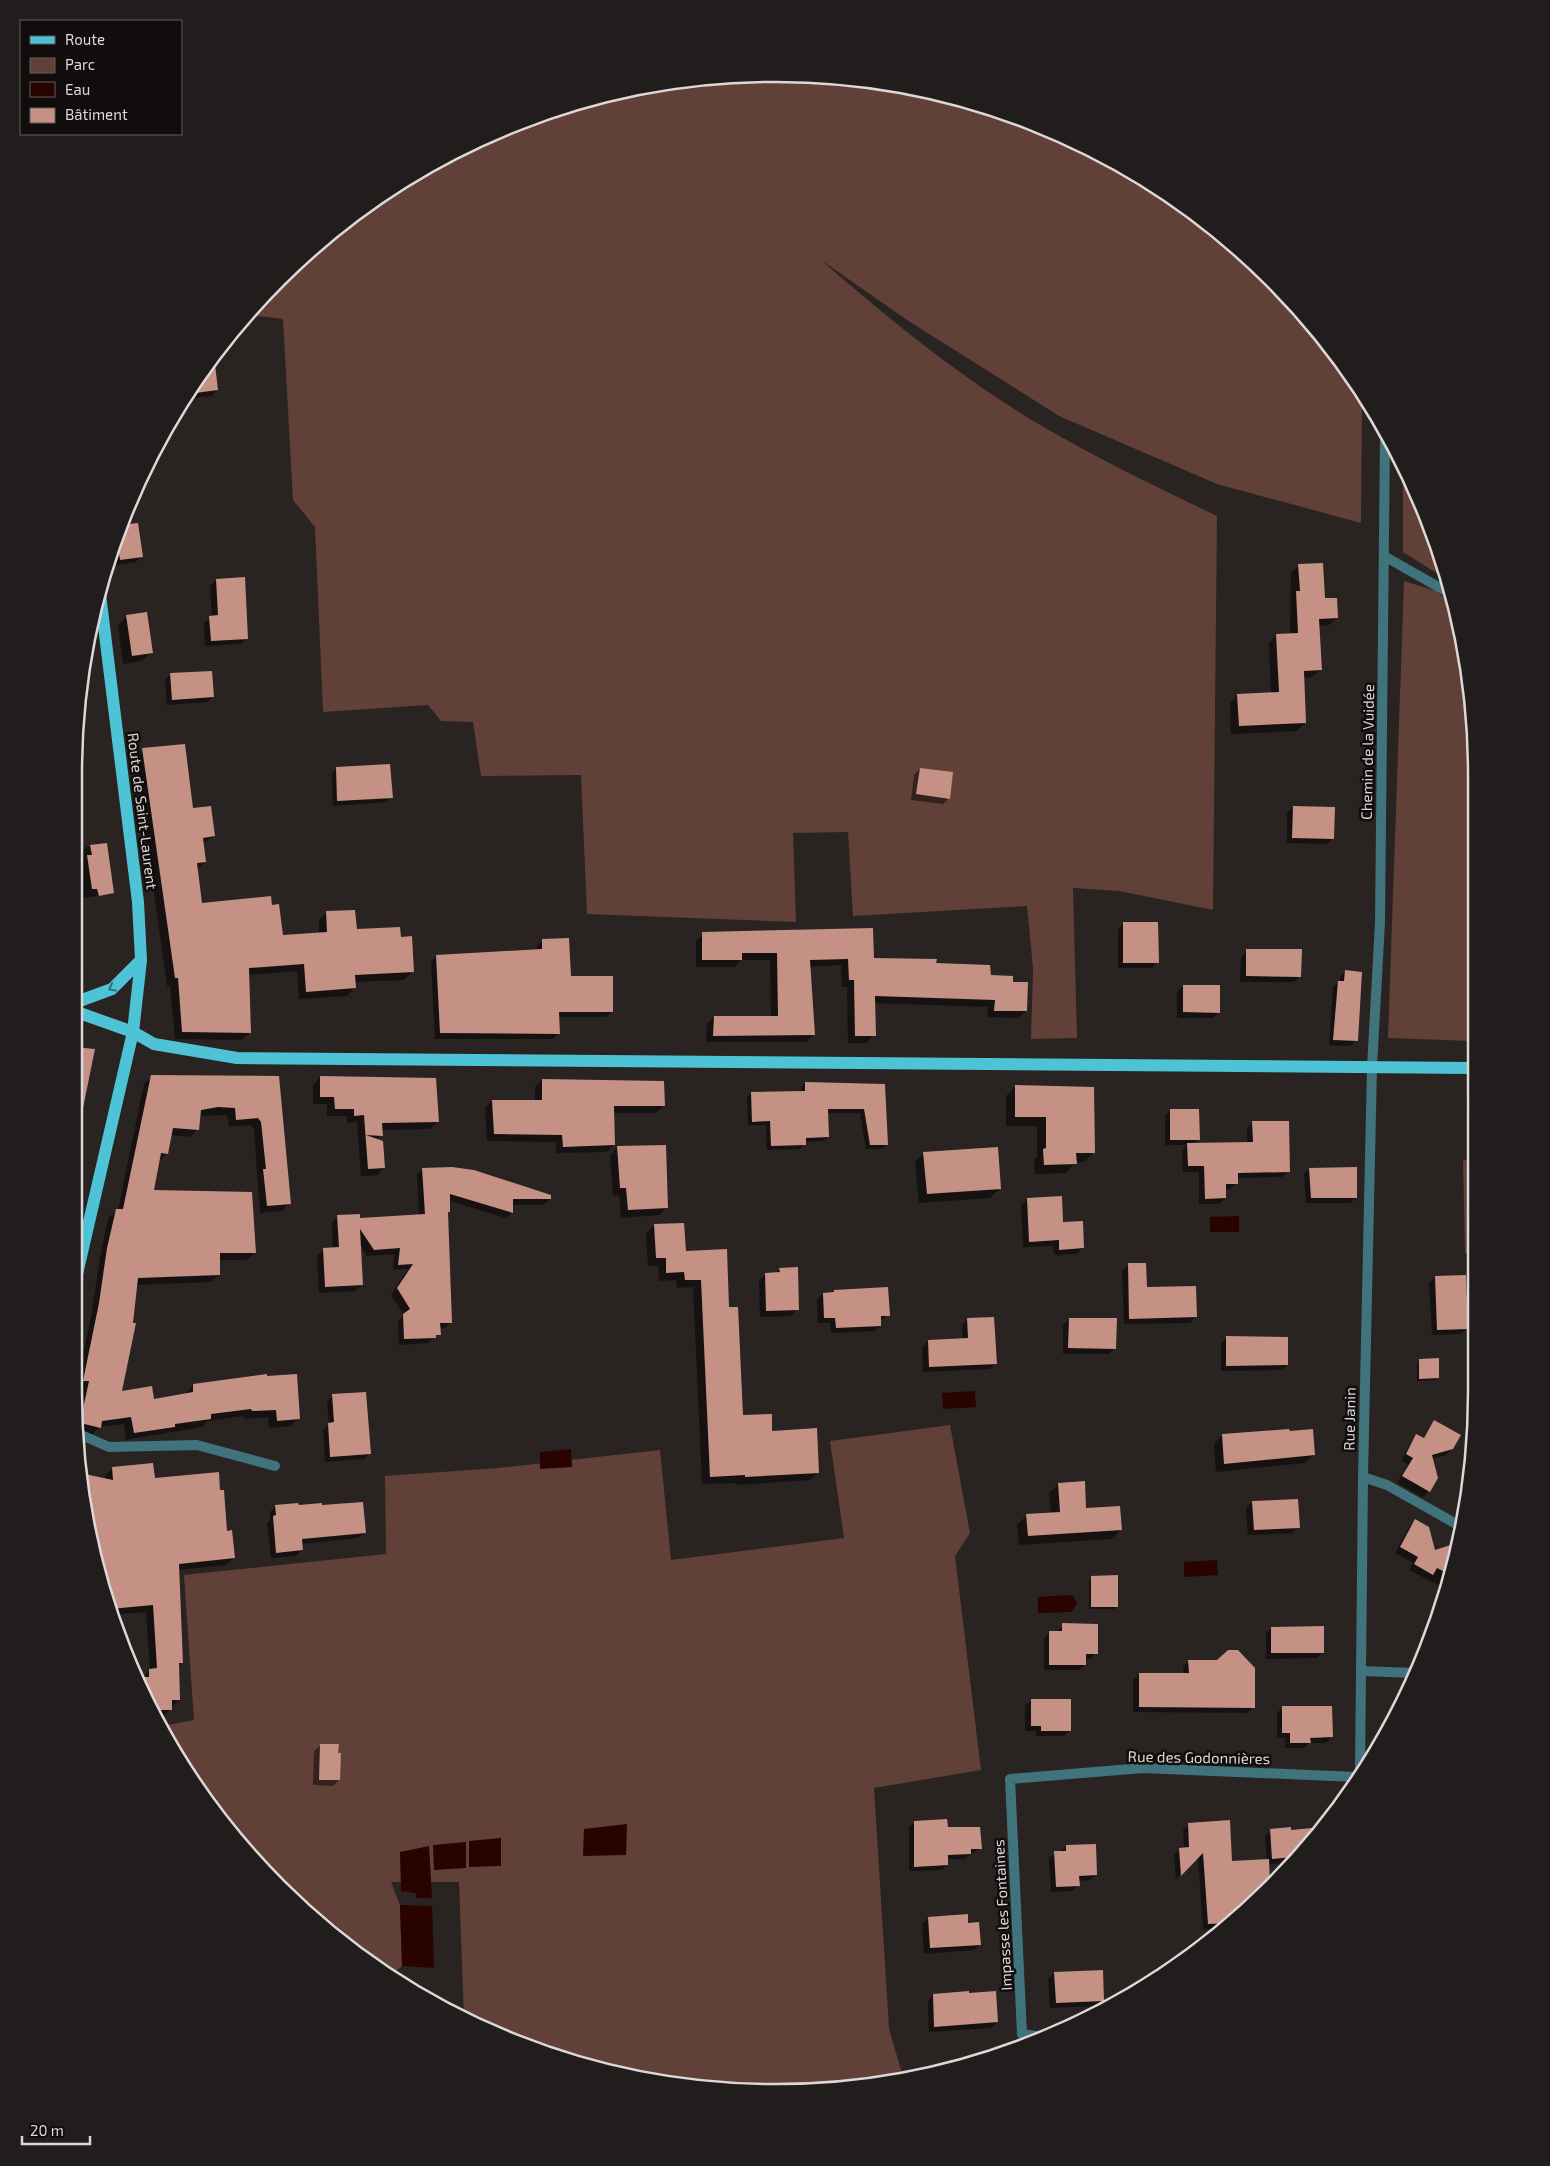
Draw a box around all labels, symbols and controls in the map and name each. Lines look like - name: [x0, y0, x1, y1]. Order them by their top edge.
- legend: [20, 20, 182, 135]
- text: Route: [65, 30, 105, 48]
- text: Parc: [65, 55, 95, 73]
- text: Eau: [65, 80, 90, 98]
- text: Bâtiment: [65, 105, 128, 123]
- street label: Chemin de la Vuidée: [1357, 684, 1377, 820]
- street label: Route de Saint-Laurent: [124, 732, 162, 891]
- one-way arrow: [108, 982, 117, 992]
- street label: Rue Janin: [1339, 1387, 1359, 1451]
- street label: Rue des Godonnières: [1128, 1747, 1270, 1767]
- street label: Impasse les Fontaines: [989, 1839, 1015, 1991]
- scale bar: [22, 2114, 90, 2146]
- text: 20 m: [30, 2121, 64, 2139]

